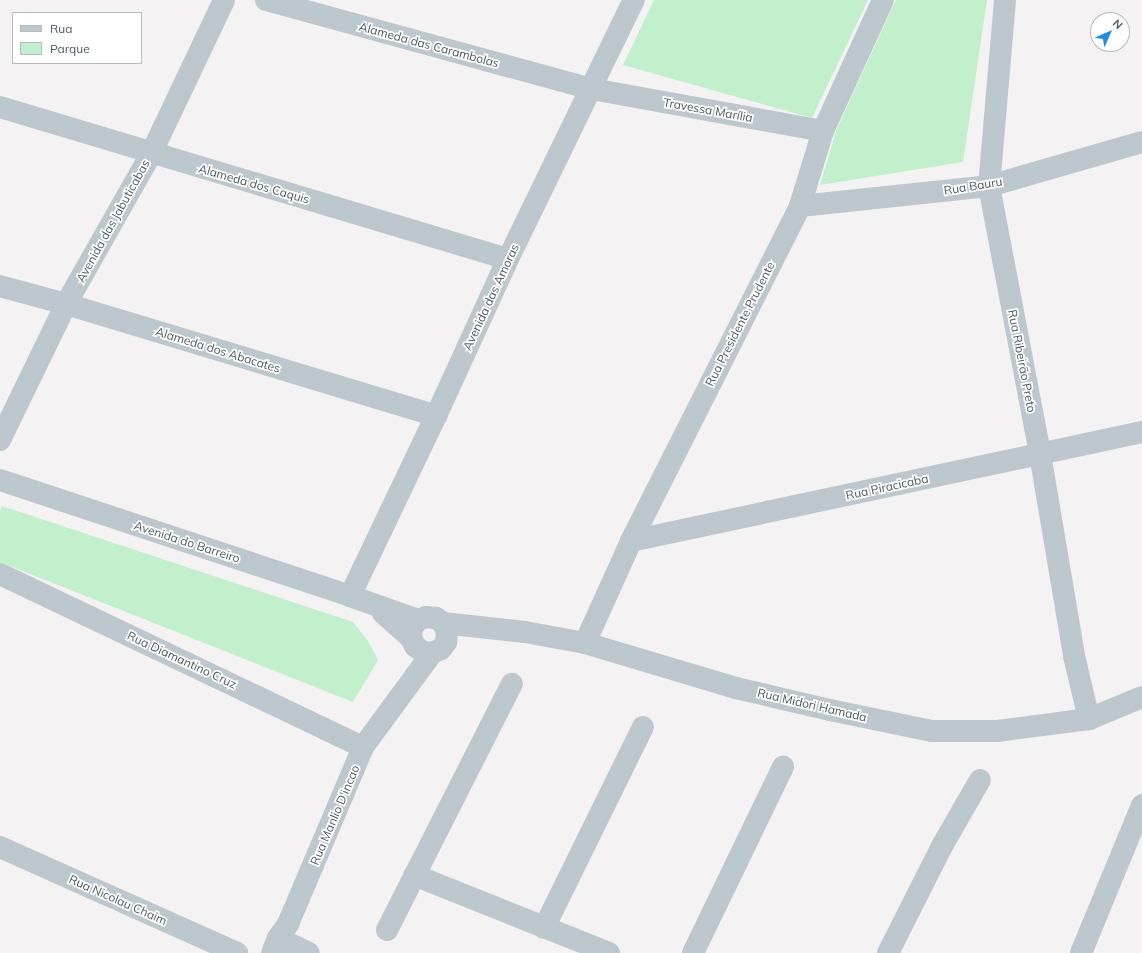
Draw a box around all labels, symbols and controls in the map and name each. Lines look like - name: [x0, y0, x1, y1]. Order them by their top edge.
- legend: [12, 12, 142, 64]
- north arrow: [1090, 12, 1130, 52]
- text: N: [1110, 16, 1126, 32]
- street label: Alameda das Carambolas: [357, 19, 501, 71]
- text: Rua: [50, 21, 72, 36]
- text: Parque: [50, 41, 90, 56]
- street label: Travessa Marília: [662, 95, 754, 125]
- street label: Avenida das Jabuticabas: [73, 157, 153, 285]
- street label: Alameda dos Caquis: [197, 161, 311, 207]
- street label: Rua Bauru: [943, 174, 1003, 198]
- street label: Avenida das Amoras: [460, 241, 522, 353]
- street label: Rua Presidente Prudente: [702, 259, 778, 389]
- street label: Rua Ribeirão Preto: [1005, 308, 1039, 414]
- street label: Alameda dos Abacates: [154, 324, 282, 376]
- street label: Rua Piracicaba: [844, 471, 930, 503]
- street label: Avenida do Barreiro: [132, 518, 242, 566]
- street label: Rua Diamantino Cruz: [125, 628, 239, 692]
- street label: Rua Midori Hamada: [756, 685, 868, 725]
- street label: Rua Manlio D'incao: [307, 763, 363, 867]
- street label: Rua Nicolau Chaim: [67, 872, 169, 928]

